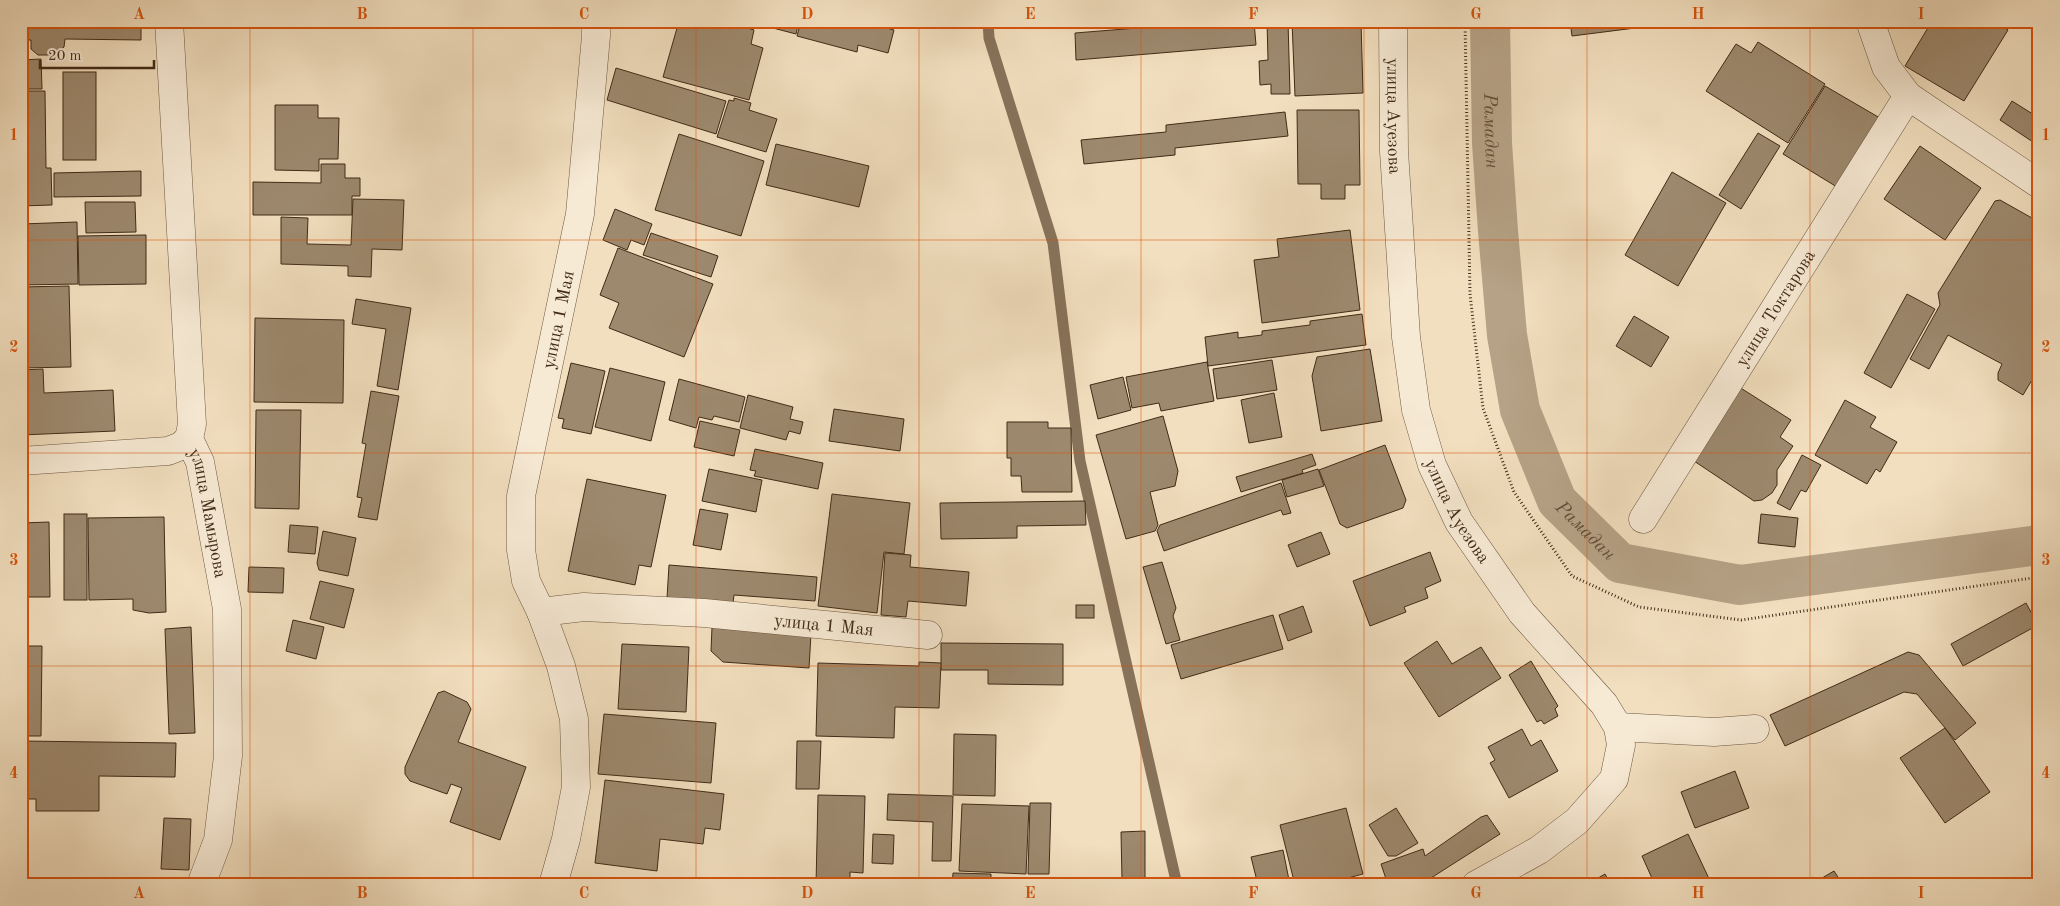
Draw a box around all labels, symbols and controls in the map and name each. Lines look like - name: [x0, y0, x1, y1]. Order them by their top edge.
- text: A: [133, 7, 145, 23]
- text: B: [356, 7, 368, 23]
- text: C: [579, 7, 589, 23]
- text: D: [801, 7, 813, 23]
- text: E: [1024, 7, 1036, 23]
- text: F: [1248, 7, 1259, 23]
- text: G: [1470, 7, 1482, 23]
- text: H: [1691, 7, 1705, 23]
- text: I: [1917, 7, 1925, 23]
- scale bar: [40, 38, 154, 70]
- text: 20 m: [48, 49, 82, 64]
- street label: улица Ауезова: [1383, 58, 1403, 175]
- water label: Рамадан: [1479, 92, 1501, 170]
- text: 1: [9, 128, 19, 144]
- text: 1: [2041, 128, 2051, 144]
- street label: улица Токтарова: [1733, 247, 1819, 370]
- street label: улица 1 Мая: [540, 269, 578, 371]
- text: 2: [9, 340, 19, 356]
- text: 2: [2041, 340, 2051, 356]
- street label: улица Мамырова: [185, 445, 229, 580]
- street label: улица Ауезова: [1421, 458, 1493, 567]
- water label: Рамадан: [1550, 497, 1618, 565]
- text: 3: [9, 553, 19, 569]
- text: 3: [2041, 553, 2051, 569]
- street label: улица 1 Мая: [773, 612, 875, 640]
- text: 4: [9, 766, 19, 782]
- text: 4: [2041, 766, 2051, 782]
- text: A: [133, 886, 145, 902]
- text: B: [356, 886, 368, 902]
- text: C: [579, 886, 589, 902]
- text: D: [801, 886, 813, 902]
- text: E: [1024, 886, 1036, 902]
- text: F: [1248, 886, 1259, 902]
- text: G: [1470, 886, 1482, 902]
- text: H: [1691, 886, 1705, 902]
- text: I: [1917, 886, 1925, 902]

